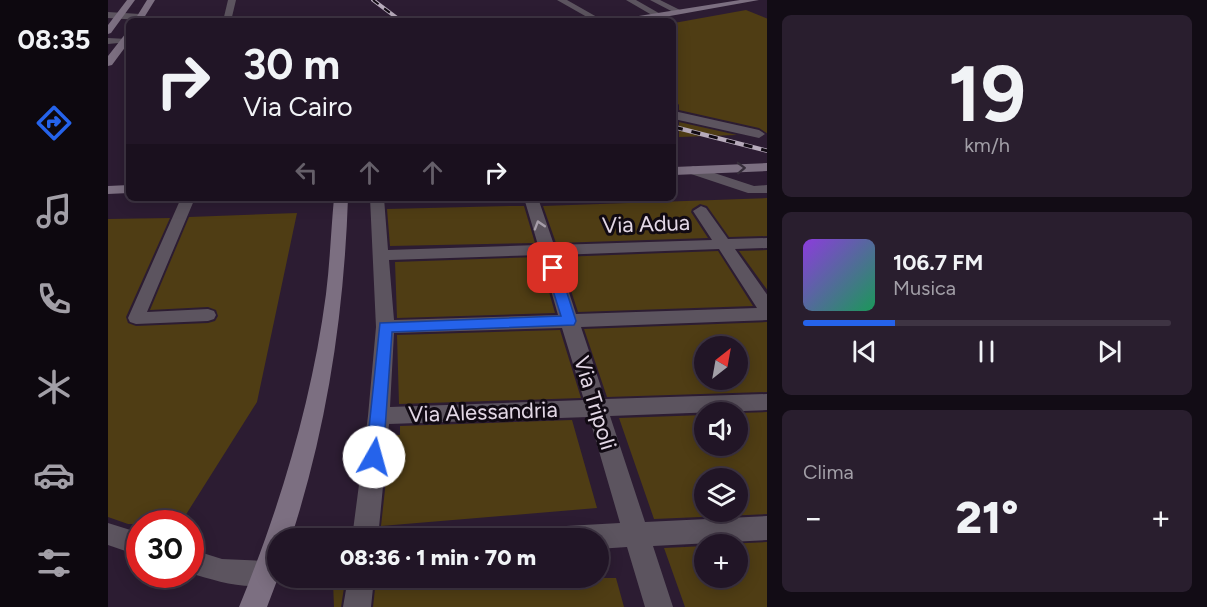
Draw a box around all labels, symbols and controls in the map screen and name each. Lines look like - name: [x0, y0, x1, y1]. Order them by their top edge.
- text: 08:35: [18, 23, 90, 56]
- text: 30 m: [243, 39, 340, 90]
- icon: right: [144, 42, 222, 120]
- text: 19: [948, 47, 1026, 141]
- text: Via Cairo: [243, 90, 353, 123]
- icon: directions: [33, 102, 75, 144]
- text: km/h: [964, 133, 1010, 157]
- icon: left: [290, 156, 323, 189]
- icon: ahead: [353, 156, 386, 189]
- icon: ahead: [416, 156, 449, 189]
- icon: right: [479, 156, 512, 189]
- one-way arrow: [737, 161, 746, 174]
- icon: music: [33, 190, 75, 232]
- street label: Via Adua: [601, 209, 691, 239]
- one-way arrow: [534, 220, 546, 231]
- pin: [527, 242, 578, 293]
- text: 106.7 FM: [893, 249, 983, 276]
- icon: arrive: [536, 251, 569, 284]
- text: Musica: [893, 276, 956, 300]
- icon: phone: [33, 278, 75, 320]
- icon: previous: [848, 335, 881, 368]
- icon: pause: [970, 335, 1003, 368]
- icon: next: [1093, 335, 1126, 368]
- north arrow: [694, 336, 748, 390]
- map controls: [694, 336, 748, 588]
- street label: Via Tripoli: [568, 353, 622, 453]
- icon: climate: [33, 366, 75, 408]
- street label: Via Alessandria: [408, 396, 558, 428]
- button: sound: [694, 402, 748, 456]
- position arrow: [342, 425, 406, 489]
- icon: car: [33, 454, 75, 496]
- text: Clima: [803, 460, 854, 484]
- button: layers: [694, 468, 748, 522]
- text: 21°: [956, 490, 1018, 544]
- text: −: [803, 498, 824, 537]
- text: +: [1150, 498, 1171, 537]
- speed limit sign: 30: [126, 510, 204, 588]
- button: +: [694, 534, 748, 588]
- icon: filters: [33, 542, 75, 584]
- text: 08:36 · 1 min · 70 m: [340, 544, 536, 571]

